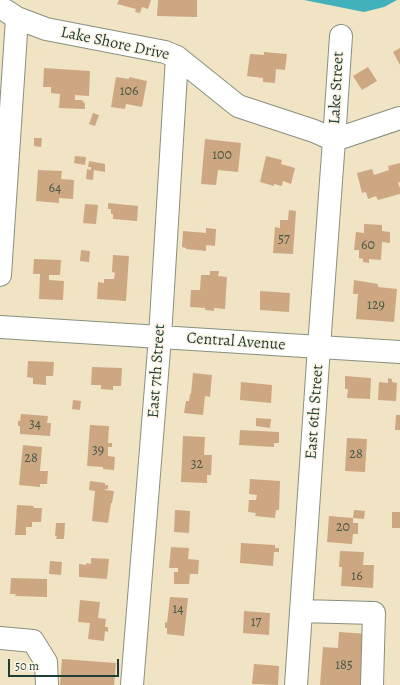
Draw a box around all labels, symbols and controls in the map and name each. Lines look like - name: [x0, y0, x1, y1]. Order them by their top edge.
- street label: Lake Shore Drive: [59, 23, 171, 65]
- street label: Lake Street: [326, 51, 348, 125]
- house number: 106: [120, 84, 138, 100]
- house number: 100: [212, 148, 232, 164]
- house number: 64: [49, 181, 61, 197]
- house number: 57: [278, 232, 290, 248]
- house number: 60: [361, 238, 375, 254]
- house number: 129: [367, 298, 385, 314]
- street label: East 7th Street: [144, 323, 170, 419]
- street label: Central Avenue: [186, 329, 286, 355]
- street label: East 6th Street: [302, 364, 328, 460]
- house number: 34: [29, 417, 41, 433]
- house number: 39: [92, 443, 104, 459]
- house number: 28: [349, 447, 363, 463]
- house number: 28: [24, 451, 38, 467]
- house number: 32: [191, 457, 203, 473]
- house number: 20: [336, 520, 350, 536]
- house number: 16: [351, 569, 363, 585]
- house number: 14: [172, 602, 184, 618]
- house number: 17: [251, 615, 261, 631]
- scale bar: [10, 651, 121, 677]
- text: 50 m: [15, 658, 39, 674]
- house number: 185: [335, 658, 353, 674]

